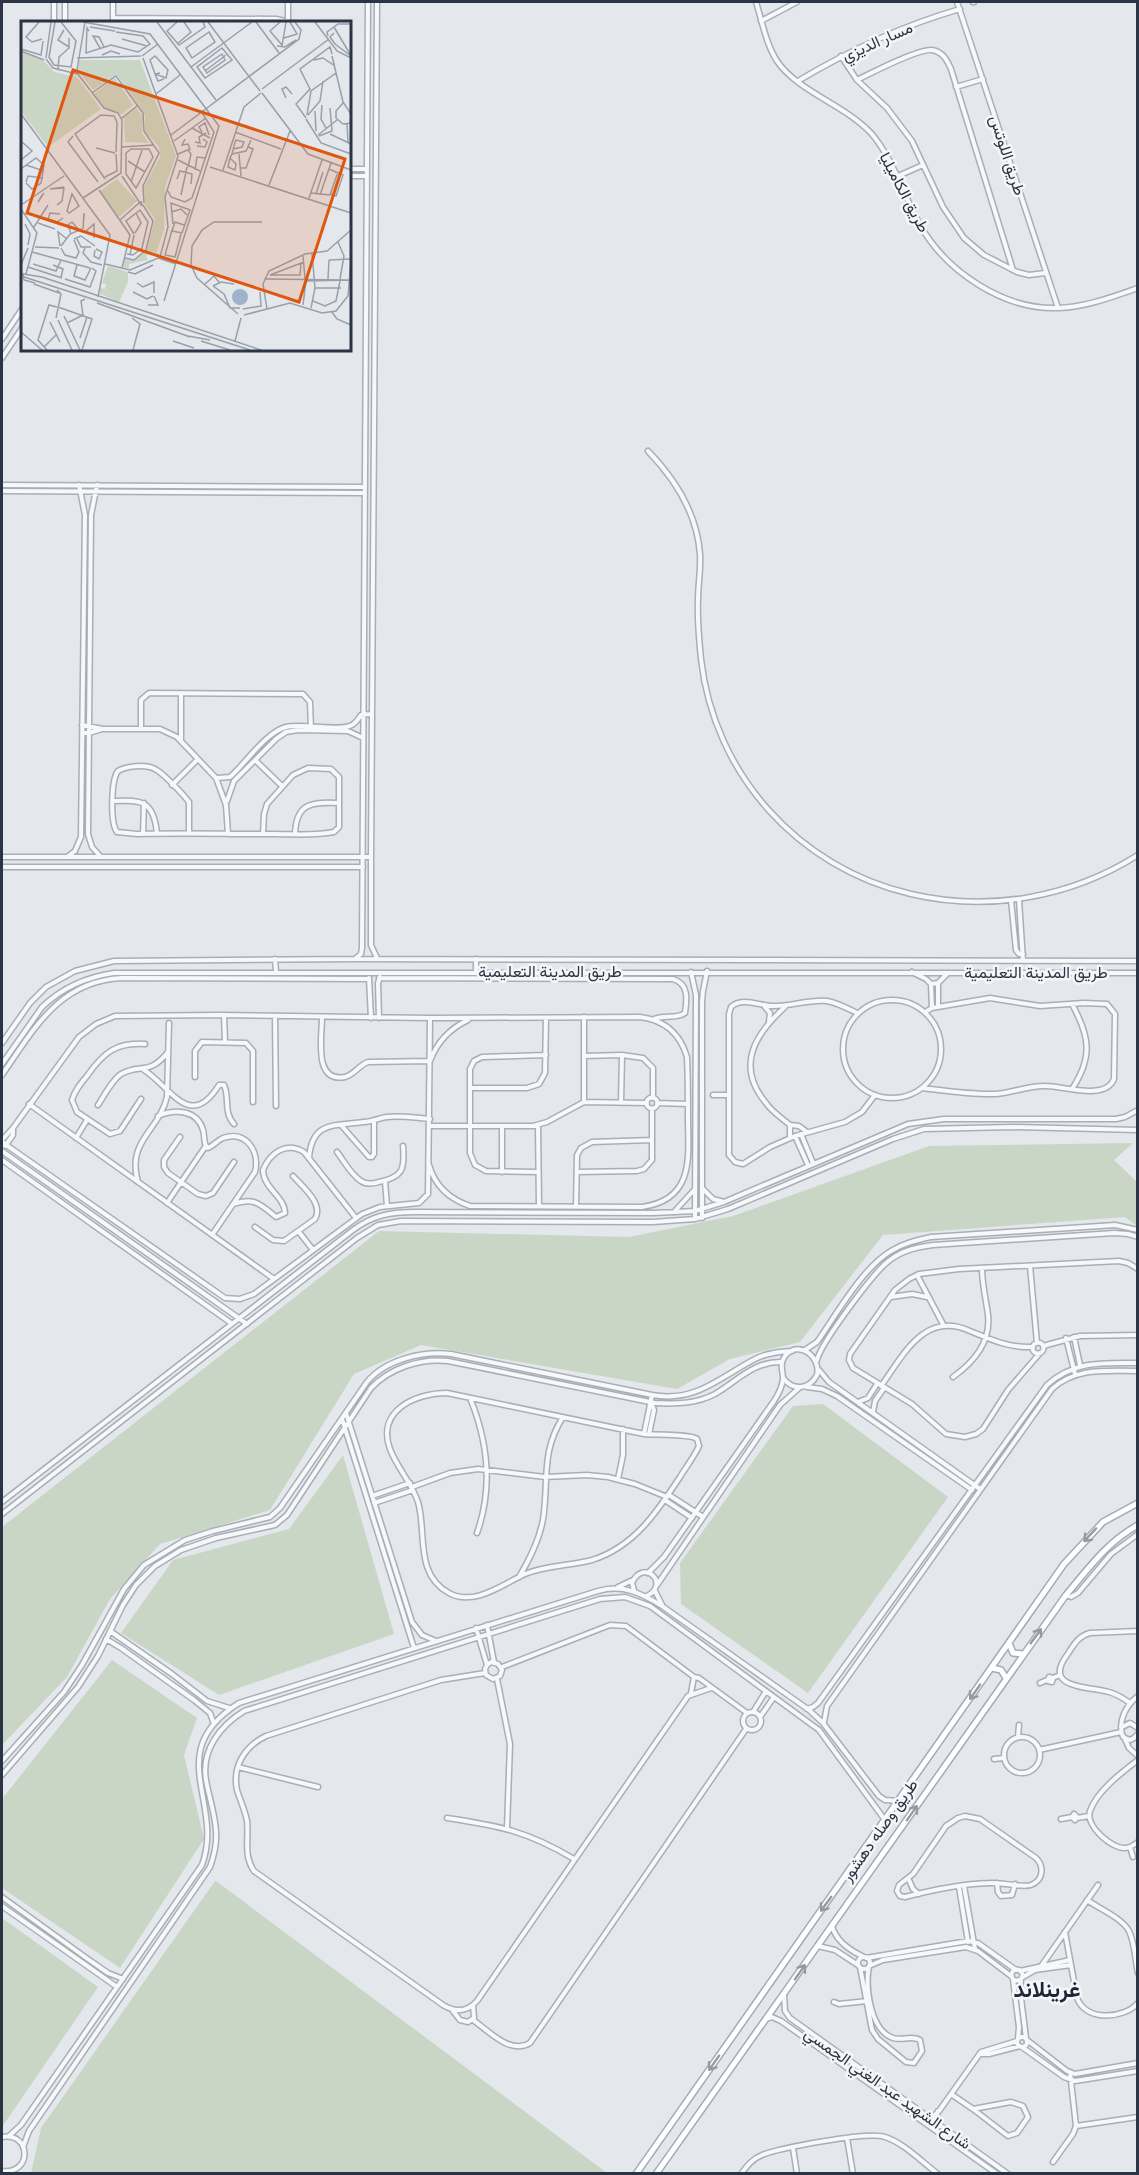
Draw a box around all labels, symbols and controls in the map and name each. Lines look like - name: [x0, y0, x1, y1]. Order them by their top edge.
- street label: مسار الديزي: [839, 17, 917, 69]
- inset map: [21, 21, 351, 351]
- street label: طريق اللوتس: [985, 112, 1030, 198]
- street label: طريق الكاميليا: [875, 149, 934, 236]
- street label: طريق المدينة التعليمية: [478, 961, 622, 982]
- street label: طريق المدينة التعليمية: [964, 962, 1108, 983]
- one-way arrow: [1083, 1528, 1097, 1543]
- one-way arrow: [1030, 1628, 1043, 1644]
- one-way arrow: [969, 1684, 981, 1700]
- street label: طريق وصله دهشور: [836, 1775, 922, 1886]
- one-way arrow: [906, 1805, 918, 1821]
- one-way arrow: [820, 1895, 833, 1911]
- one-way arrow: [794, 1964, 806, 1980]
- district label: غرينلاند: [1014, 1974, 1080, 2003]
- street label: شارع الشهيد عبد الغني الجمسي: [798, 2023, 975, 2157]
- one-way arrow: [708, 2054, 720, 2070]

